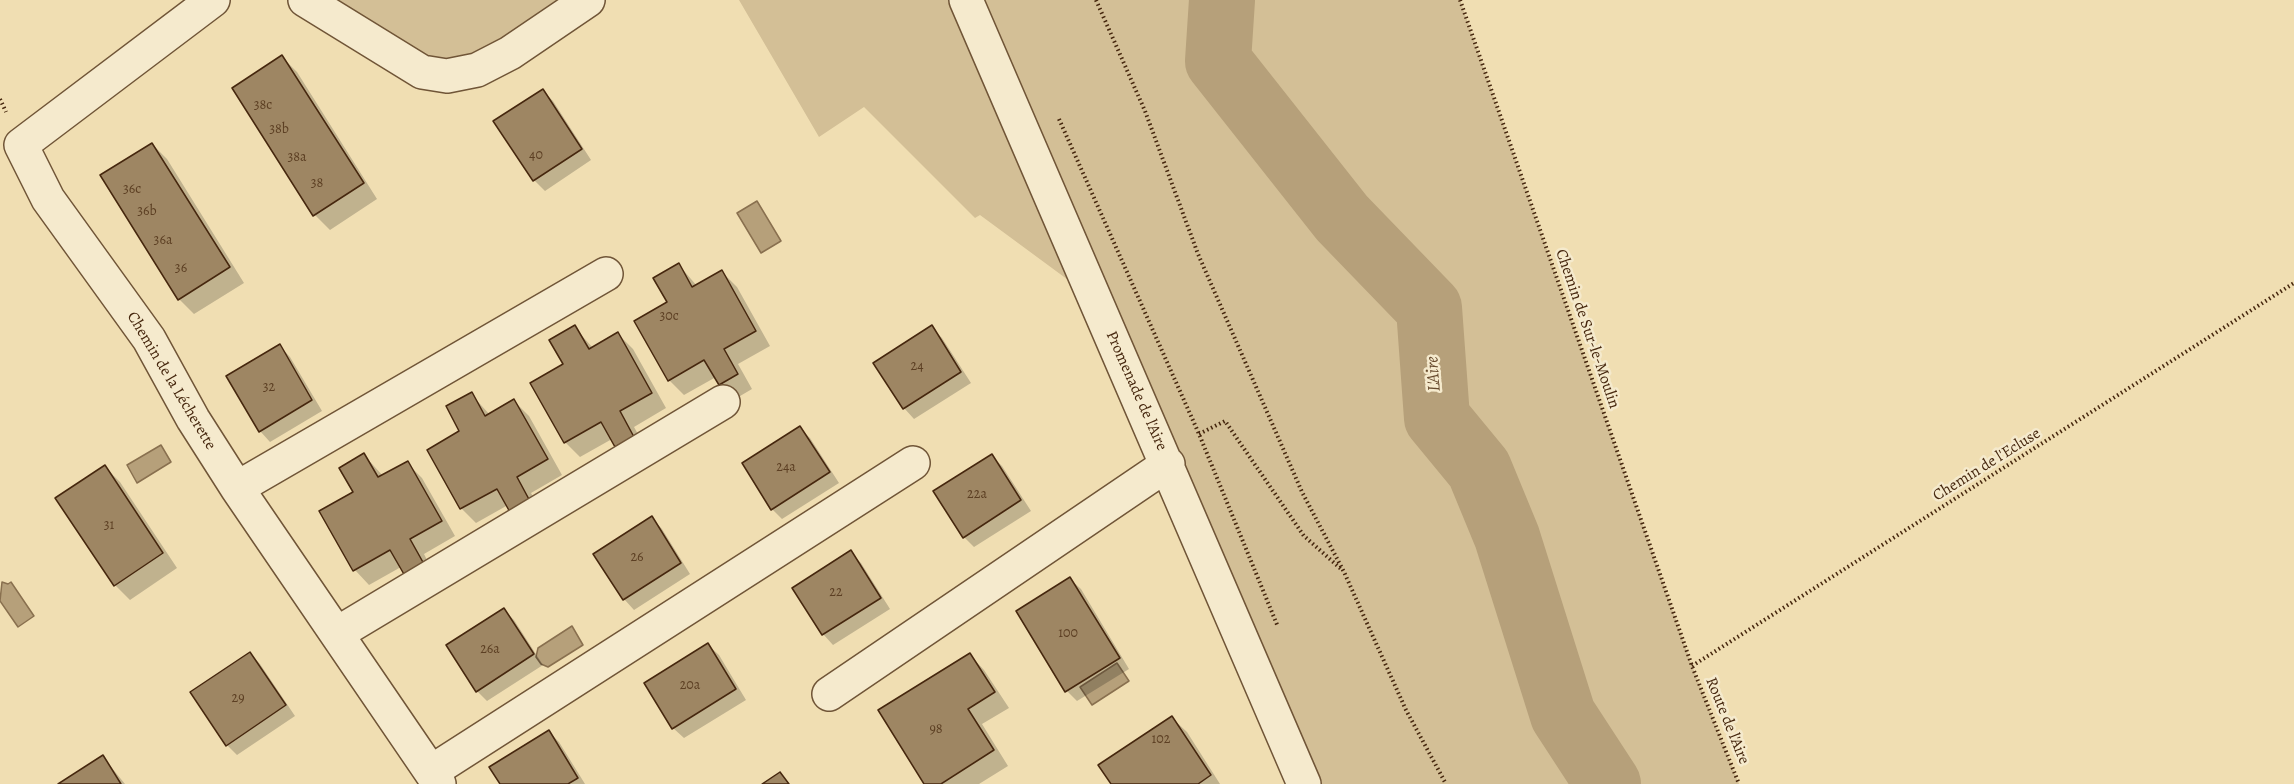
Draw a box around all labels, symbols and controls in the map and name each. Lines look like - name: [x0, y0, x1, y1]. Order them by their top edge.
- house number: 38c: [254, 98, 272, 114]
- house number: 38b: [269, 122, 289, 138]
- house number: 40: [529, 148, 543, 164]
- house number: 38a: [287, 150, 307, 166]
- house number: 38: [311, 176, 323, 192]
- house number: 36c: [123, 182, 141, 198]
- house number: 36b: [137, 204, 157, 220]
- house number: 36a: [154, 233, 172, 249]
- street label: Chemin de Sur-le-Moulin: [1551, 247, 1623, 411]
- house number: 36: [175, 261, 187, 277]
- street label: Chemin de la Lécherette: [122, 309, 220, 453]
- house number: 30c: [659, 309, 679, 325]
- street label: Promenade de l'Aire: [1101, 328, 1171, 454]
- water label: L'Aire: [1422, 356, 1446, 392]
- house number: 24: [911, 359, 923, 375]
- house number: 32: [263, 380, 275, 396]
- street label: Chemin de l'Ecluse: [1930, 424, 2044, 506]
- house number: 24a: [776, 460, 796, 476]
- house number: 22a: [967, 487, 987, 503]
- house number: 31: [104, 518, 114, 534]
- house number: 26: [630, 550, 644, 566]
- house number: 22: [829, 585, 843, 601]
- house number: 100: [1058, 626, 1078, 642]
- house number: 26a: [480, 642, 500, 658]
- street label: Route de l'Aire: [1701, 675, 1753, 767]
- house number: 20a: [680, 678, 700, 694]
- house number: 29: [231, 691, 245, 707]
- house number: 98: [929, 722, 943, 738]
- house number: 102: [1152, 732, 1170, 748]

